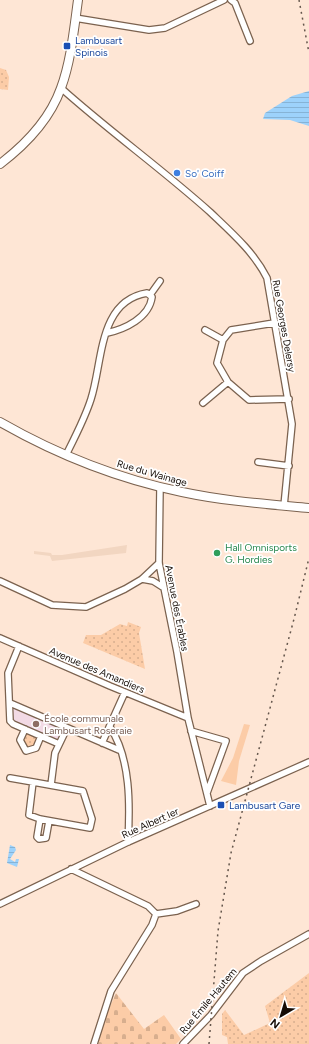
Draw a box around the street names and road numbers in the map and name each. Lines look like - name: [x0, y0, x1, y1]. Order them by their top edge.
- street label: Rue Georges Delersy: [269, 279, 299, 374]
- street label: Rue du Wainage: [115, 457, 189, 489]
- street label: Avenue des Érables: [162, 564, 192, 652]
- street label: Avenue des Amandiers: [47, 644, 147, 696]
- street label: Rue Albert Ier: [119, 804, 181, 841]
- street label: Rue Émile Hautem: [176, 965, 240, 1037]

